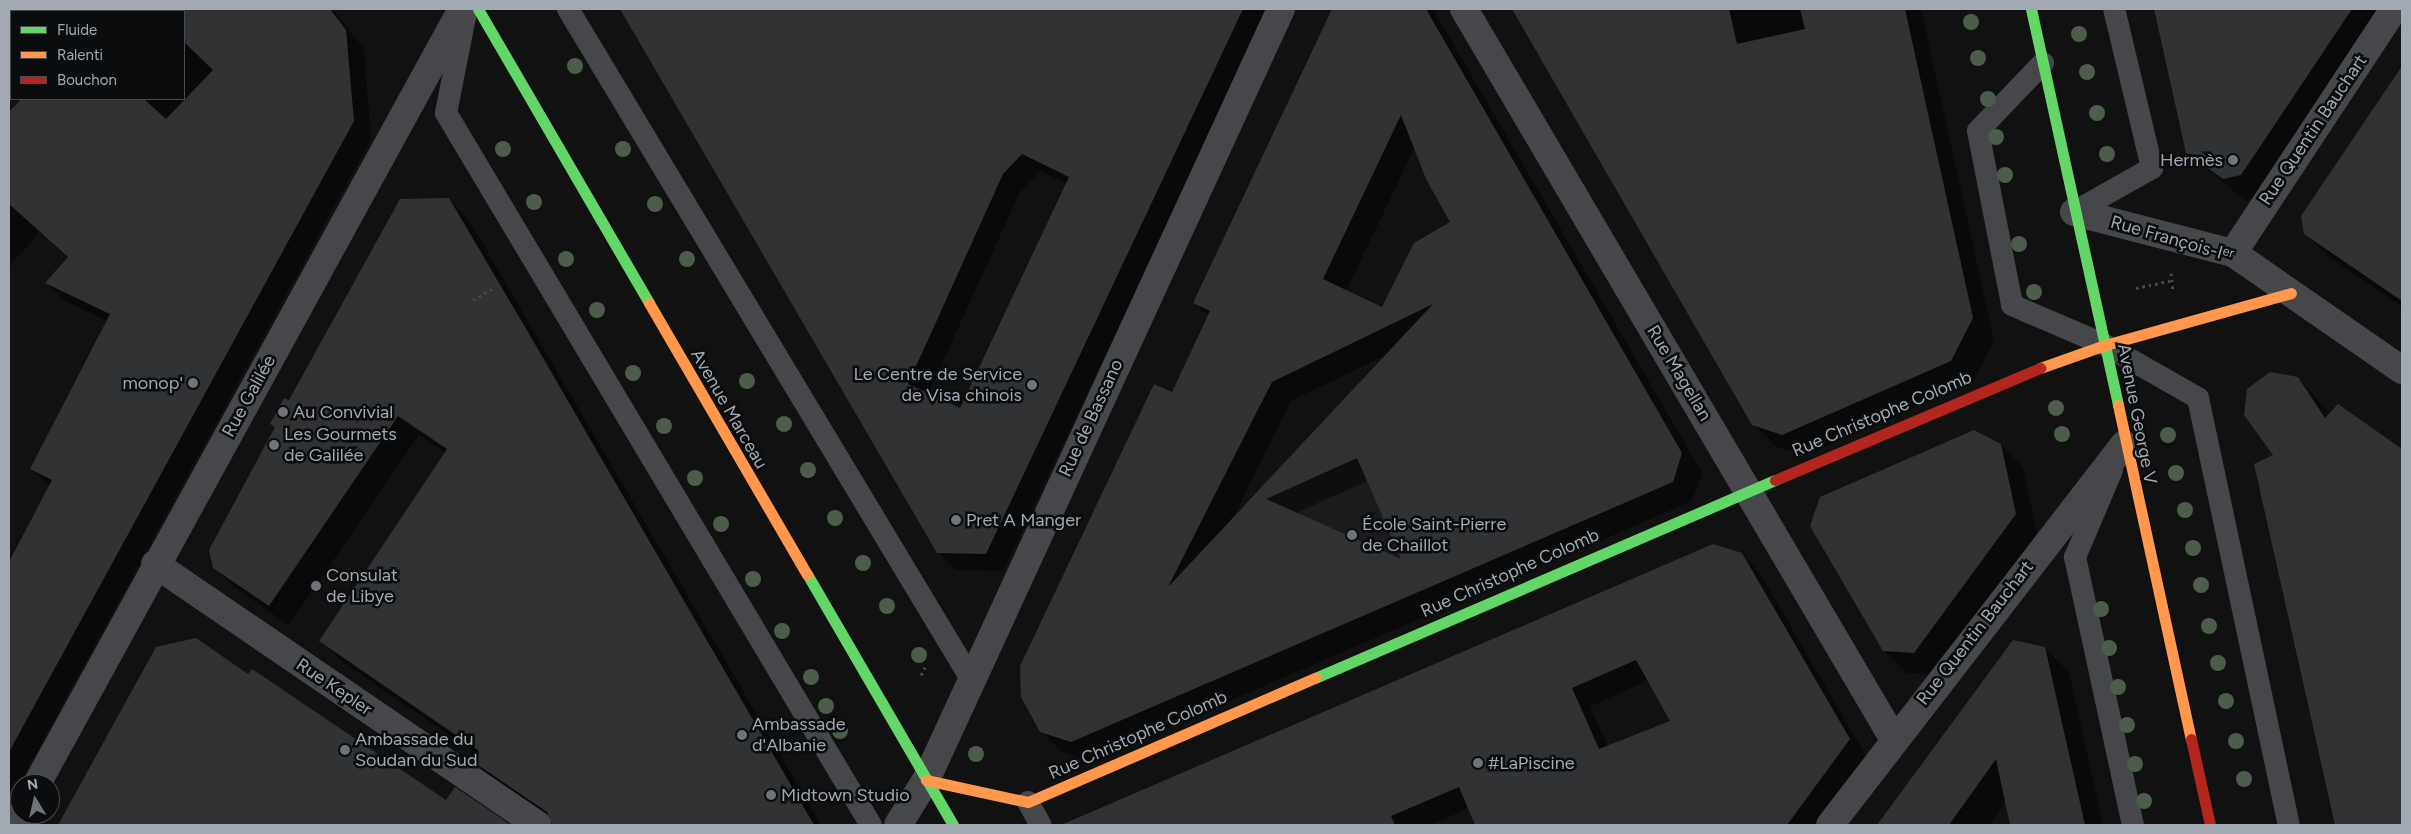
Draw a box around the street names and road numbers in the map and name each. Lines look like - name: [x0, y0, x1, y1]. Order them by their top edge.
- street label: Rue Quentin Bauchart: [2255, 51, 2371, 209]
- street label: Rue François-Iᵉʳ: [2108, 211, 2236, 267]
- street label: Rue Magellan: [1642, 321, 1716, 425]
- street label: Avenue George V: [2113, 342, 2161, 486]
- street label: Avenue Marceau: [686, 345, 772, 473]
- street label: Rue Galilée: [218, 351, 280, 441]
- street label: Rue de Bassano: [1054, 356, 1128, 480]
- street label: Rue Christophe Colomb: [1789, 366, 1975, 462]
- street label: Rue Christophe Colomb: [1417, 524, 1603, 622]
- street label: Rue Quentin Bauchart: [1912, 557, 2038, 709]
- street label: Rue Kepler: [292, 654, 376, 720]
- street label: Rue Christophe Colomb: [1045, 686, 1231, 784]

